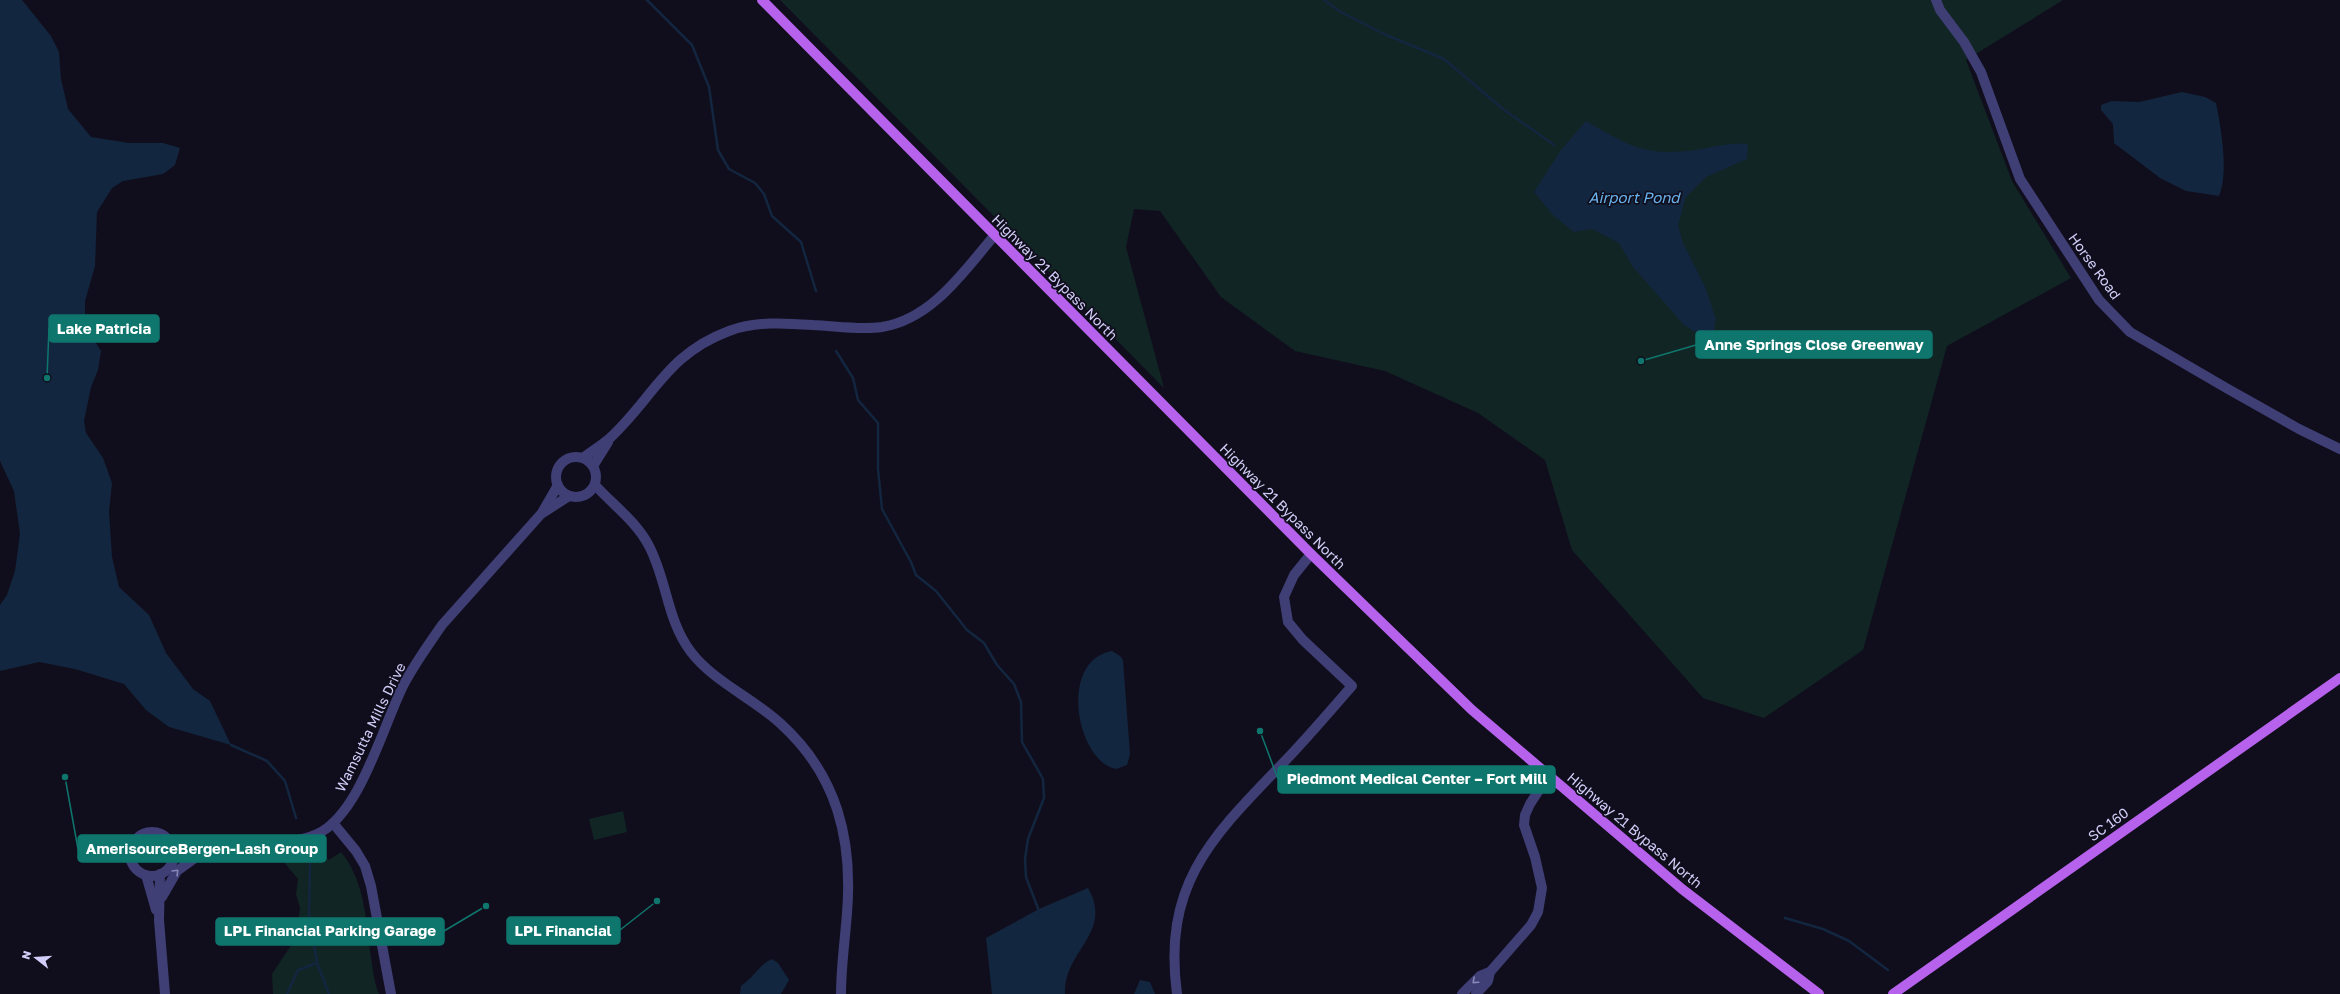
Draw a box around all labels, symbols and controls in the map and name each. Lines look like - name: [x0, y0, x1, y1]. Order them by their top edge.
- water label: Airport Pond: [1588, 188, 1681, 206]
- street label: Highway 21 Bypass North: [989, 211, 1121, 343]
- street label: Horse Road: [2065, 230, 2125, 302]
- callout: Lake Patricia: [49, 315, 159, 342]
- text: Lake Patricia: [57, 319, 151, 337]
- callout: Anne Springs Close Greenway: [1696, 331, 1932, 358]
- text: Anne Springs Close Greenway: [1704, 335, 1924, 353]
- street label: Highway 21 Bypass North: [1217, 440, 1349, 572]
- street label: Wamsutta Mills Drive: [331, 660, 409, 794]
- callout: Piedmont Medical Center – Fort Mill: [1278, 766, 1555, 793]
- text: Piedmont Medical Center – Fort Mill: [1287, 769, 1547, 787]
- street label: Highway 21 Bypass North: [1564, 769, 1706, 891]
- street label: SC 160: [2084, 804, 2132, 844]
- callout: AmerisourceBergen-Lash Group: [78, 835, 326, 862]
- text: AmerisourceBergen-Lash Group: [86, 839, 318, 857]
- one-way arrow: [172, 869, 179, 877]
- callout: LPL Financial: [507, 917, 620, 944]
- callout: LPL Financial Parking Garage: [216, 918, 444, 945]
- text: LPL Financial Parking Garage: [224, 921, 436, 939]
- text: LPL Financial: [514, 921, 612, 939]
- north arrow: [16, 938, 56, 978]
- text: N: [19, 949, 33, 961]
- one-way arrow: [1472, 976, 1479, 983]

